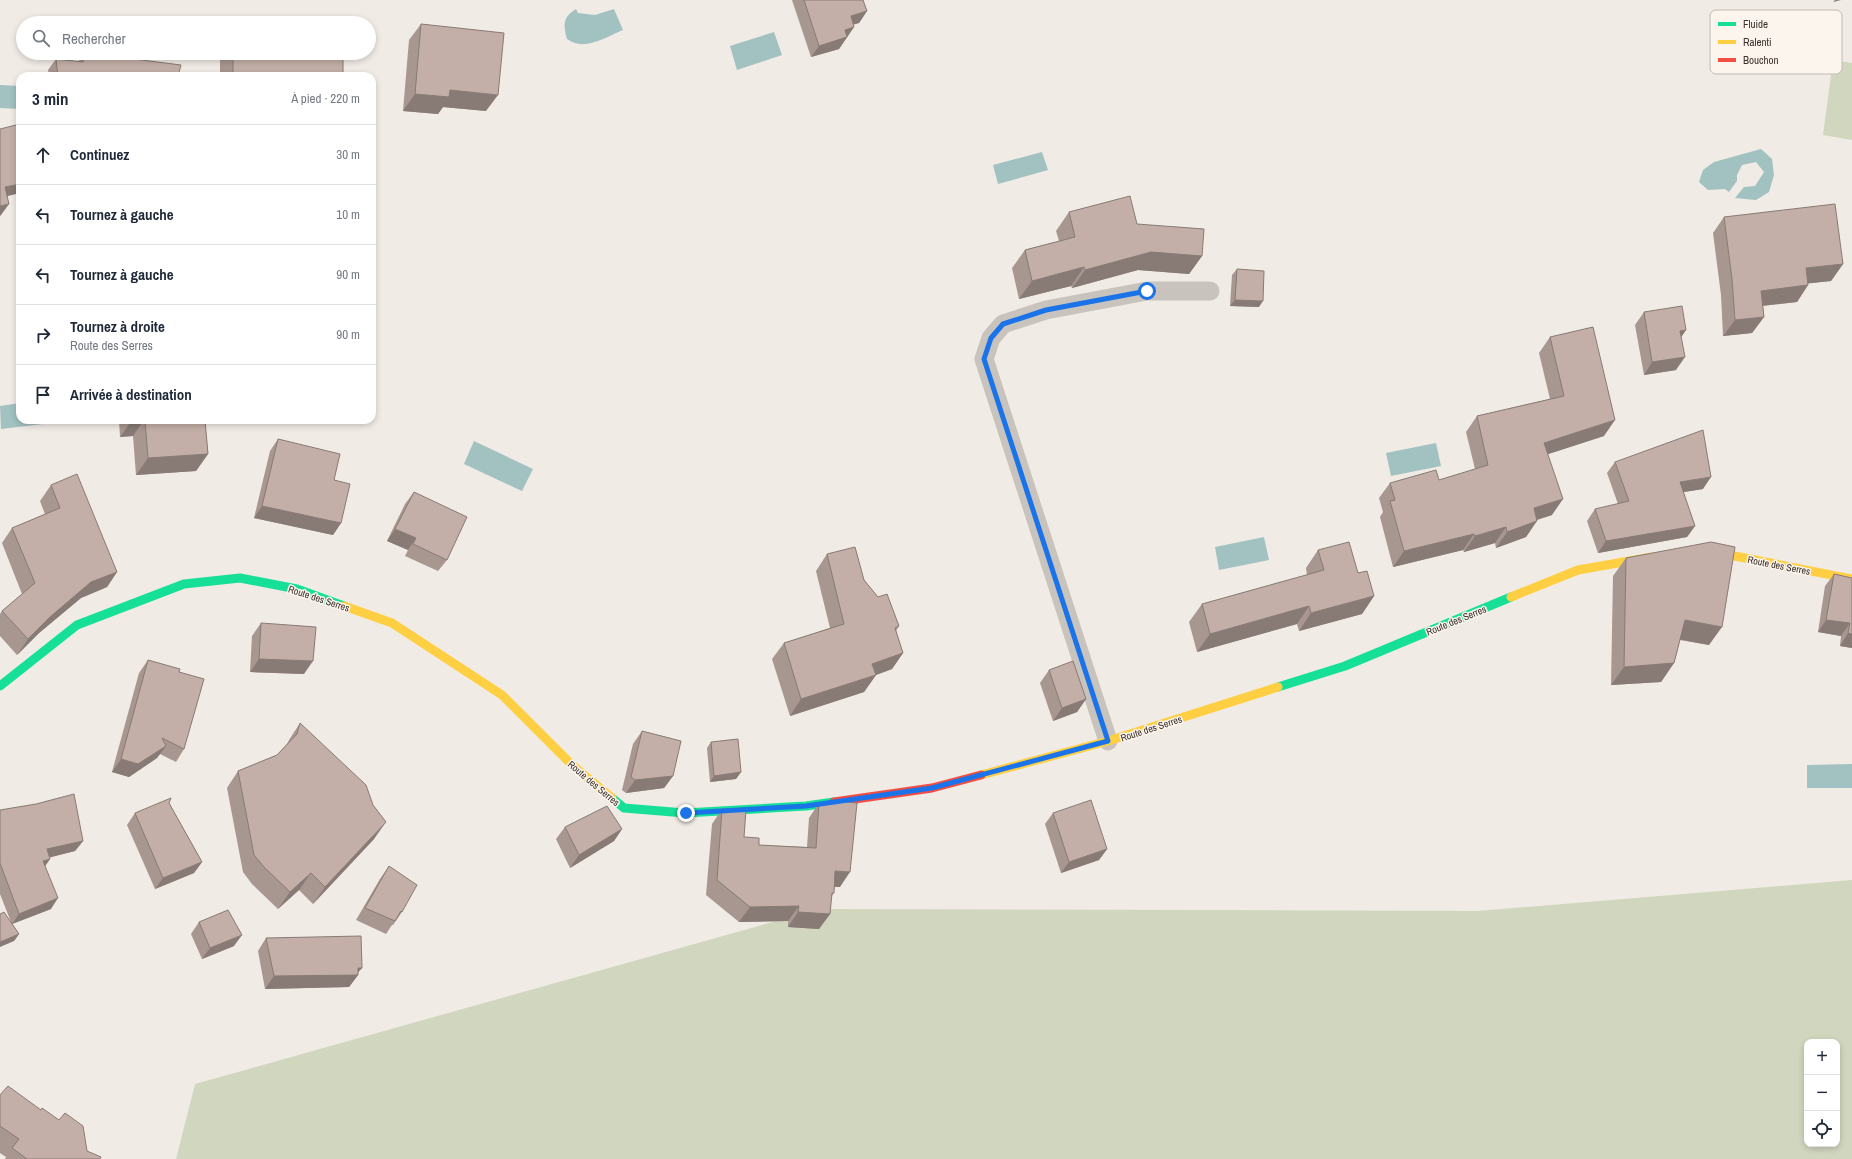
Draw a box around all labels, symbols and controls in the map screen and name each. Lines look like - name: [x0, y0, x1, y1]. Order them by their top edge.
- legend: [1710, 10, 1842, 74]
- search box: [16, 16, 376, 60]
- text: Fluide: [1743, 17, 1768, 31]
- icon: search: [30, 27, 52, 49]
- text: Rechercher: [62, 28, 126, 49]
- text: Ralenti: [1743, 35, 1772, 49]
- text: Bouchon: [1743, 53, 1779, 67]
- text: 3 min: [32, 87, 68, 110]
- text: À pied · 220 m: [291, 90, 360, 107]
- icon: ahead: [32, 144, 54, 166]
- text: Continuez: [70, 144, 129, 165]
- text: 30 m: [336, 146, 360, 163]
- icon: left: [32, 204, 54, 226]
- text: Tournez à gauche: [70, 204, 174, 225]
- text: 10 m: [336, 206, 360, 223]
- icon: left: [32, 264, 54, 286]
- text: Tournez à gauche: [70, 264, 174, 285]
- text: 90 m: [336, 266, 360, 283]
- route start: [1138, 282, 1156, 300]
- text: Tournez à droite: [70, 316, 165, 337]
- icon: right: [32, 324, 54, 346]
- text: 90 m: [336, 326, 360, 343]
- text: Route des Serres: [70, 337, 153, 354]
- icon: arrive: [32, 384, 54, 406]
- text: Arrivée à destination: [70, 384, 192, 405]
- street label: Route des Serres: [1746, 553, 1811, 578]
- street label: Route des Serres: [286, 582, 351, 615]
- street label: Route des Serres: [1424, 602, 1488, 638]
- street label: Route des Serres: [1119, 712, 1184, 745]
- street label: Route des Serres: [565, 758, 622, 809]
- route end: [677, 804, 695, 822]
- map controls: [1804, 1039, 1840, 1147]
- button: +: [1804, 1039, 1840, 1075]
- button: −: [1804, 1075, 1840, 1111]
- button: locate: [1804, 1111, 1840, 1147]

